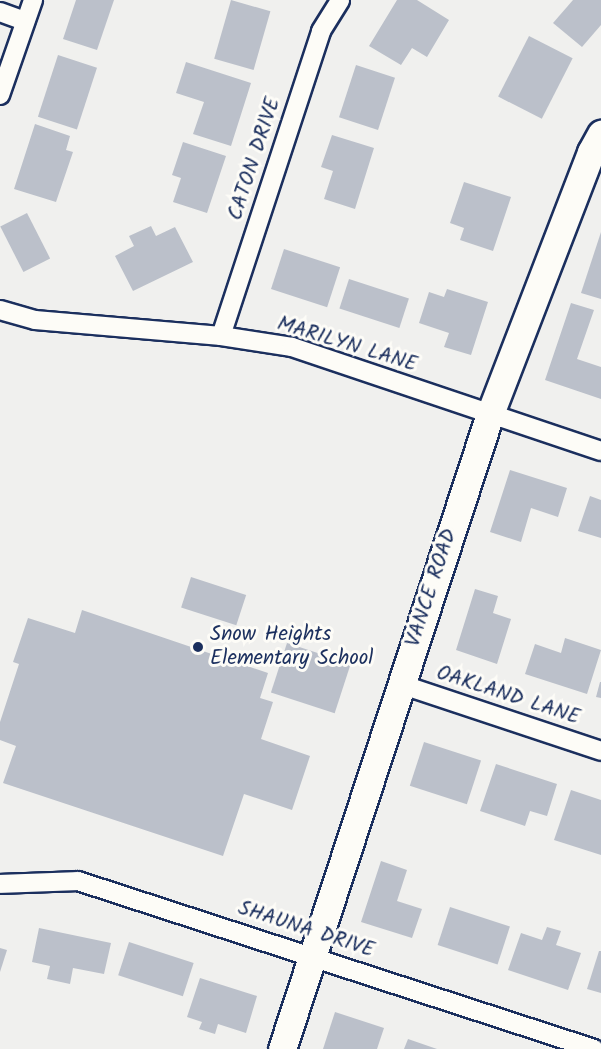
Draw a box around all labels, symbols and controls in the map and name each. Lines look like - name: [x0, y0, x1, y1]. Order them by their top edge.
- street label: CATON DRIVE: [223, 94, 287, 224]
- street label: MARILYN LANE: [274, 312, 420, 378]
- street label: VANCE ROAD: [401, 526, 463, 650]
- place label: Snow Heights Elementary School: [210, 622, 373, 672]
- marker: Snow Heights Elementary School: [191, 640, 205, 654]
- street label: OAKLAND LANE: [433, 661, 583, 731]
- street label: SHAUNA DRIVE: [235, 896, 377, 964]

